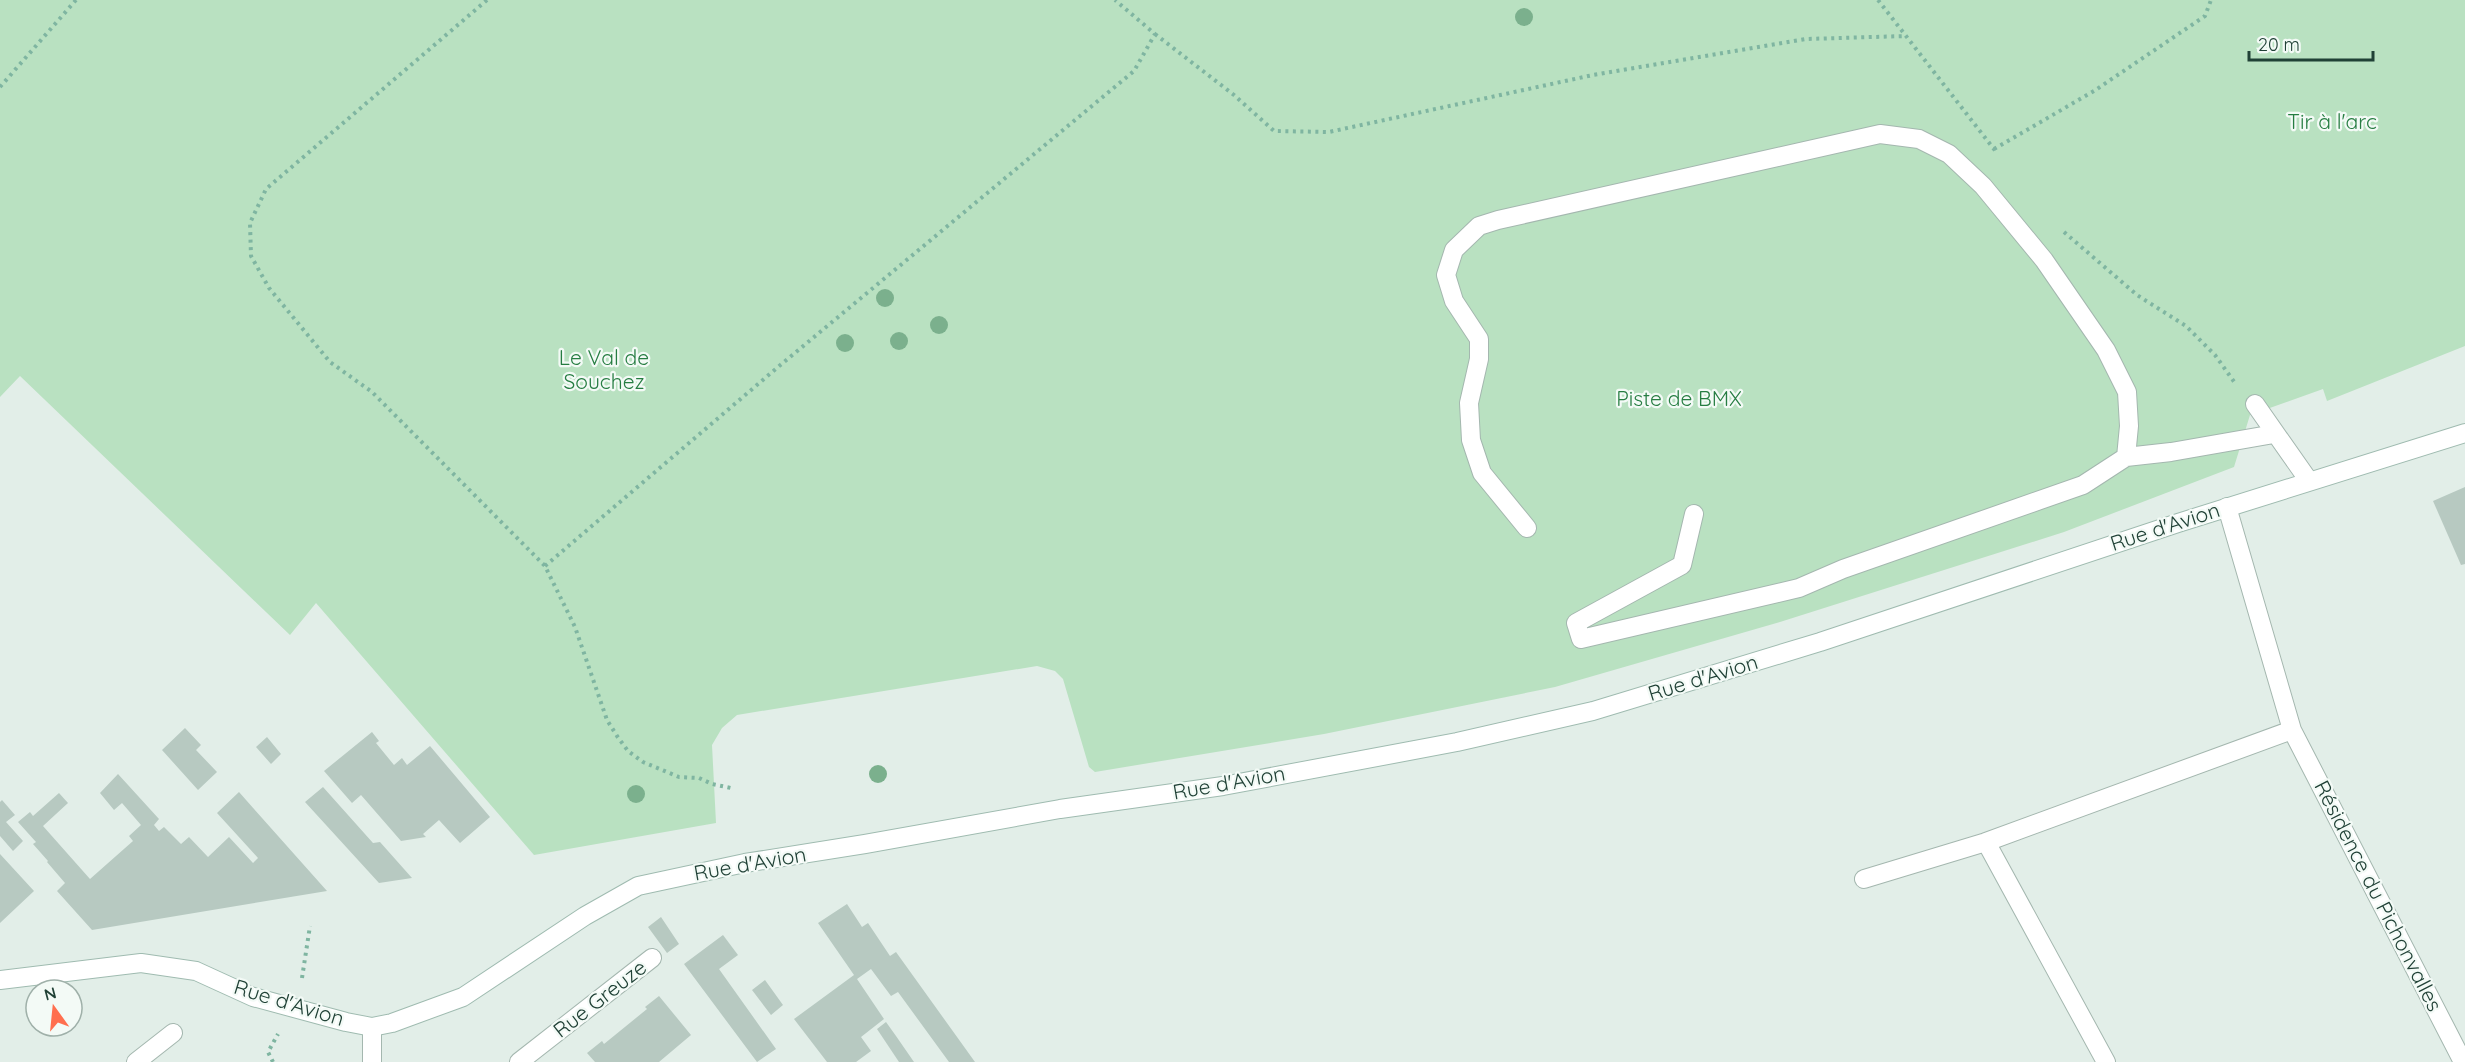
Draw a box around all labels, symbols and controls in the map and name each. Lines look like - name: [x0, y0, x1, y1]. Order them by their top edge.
- scale bar: [2249, 24, 2374, 62]
- text: 20 m: [2258, 33, 2300, 56]
- park label: Tir à l'arc: [2287, 108, 2377, 134]
- park label: Le Val de Souchez: [559, 344, 649, 394]
- park label: Piste de BMX: [1616, 385, 1742, 411]
- street label: Rue d'Avion: [2107, 496, 2223, 556]
- street label: Rue d'Avion: [1645, 648, 1761, 706]
- street label: Rue d'Avion: [1171, 759, 1287, 805]
- street label: Résidence du Pichonvalles: [2309, 776, 2448, 1015]
- street label: Rue d'Avion: [692, 840, 808, 886]
- street label: Rue Greuze: [548, 954, 651, 1043]
- street label: Rue d'Avion: [231, 973, 347, 1031]
- north arrow: [24, 978, 84, 1038]
- text: N: [42, 982, 58, 1005]

